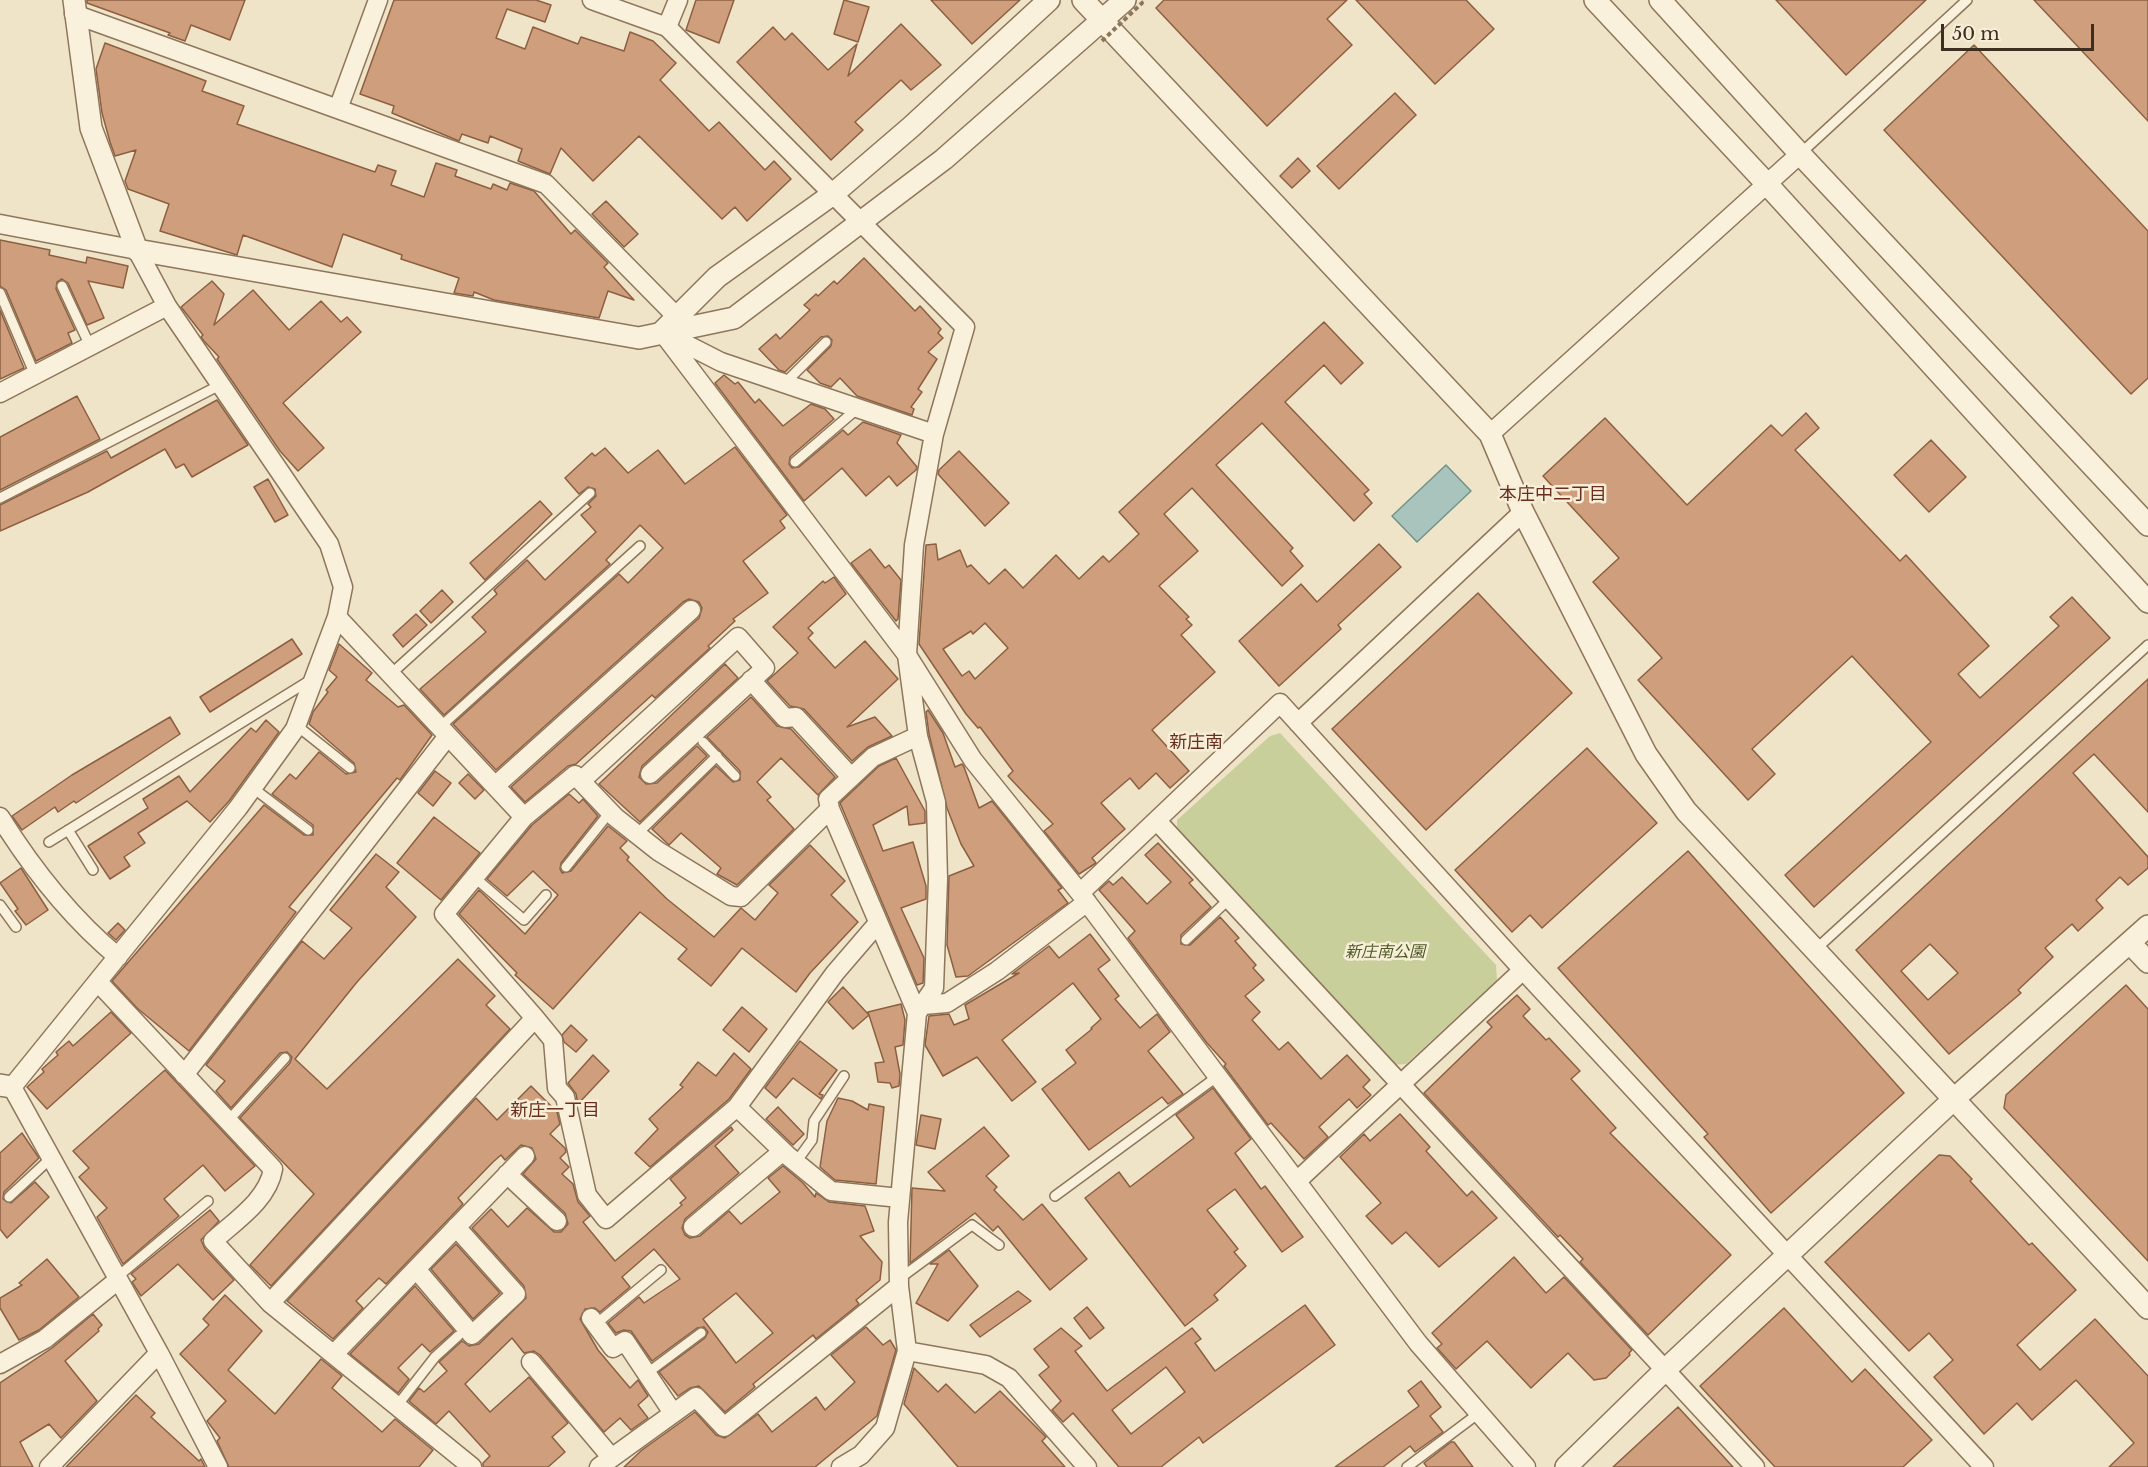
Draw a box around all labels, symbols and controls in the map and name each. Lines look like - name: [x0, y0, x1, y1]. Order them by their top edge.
- scale bar: [1944, 12, 2097, 50]
- text: 50 m: [1952, 23, 2000, 45]
- district label: 本庄中二丁目: [1499, 484, 1607, 506]
- district label: 新庄南: [1169, 732, 1223, 754]
- park label: 新庄南公園: [1345, 942, 1425, 962]
- district label: 新庄一丁目: [510, 1100, 600, 1122]

